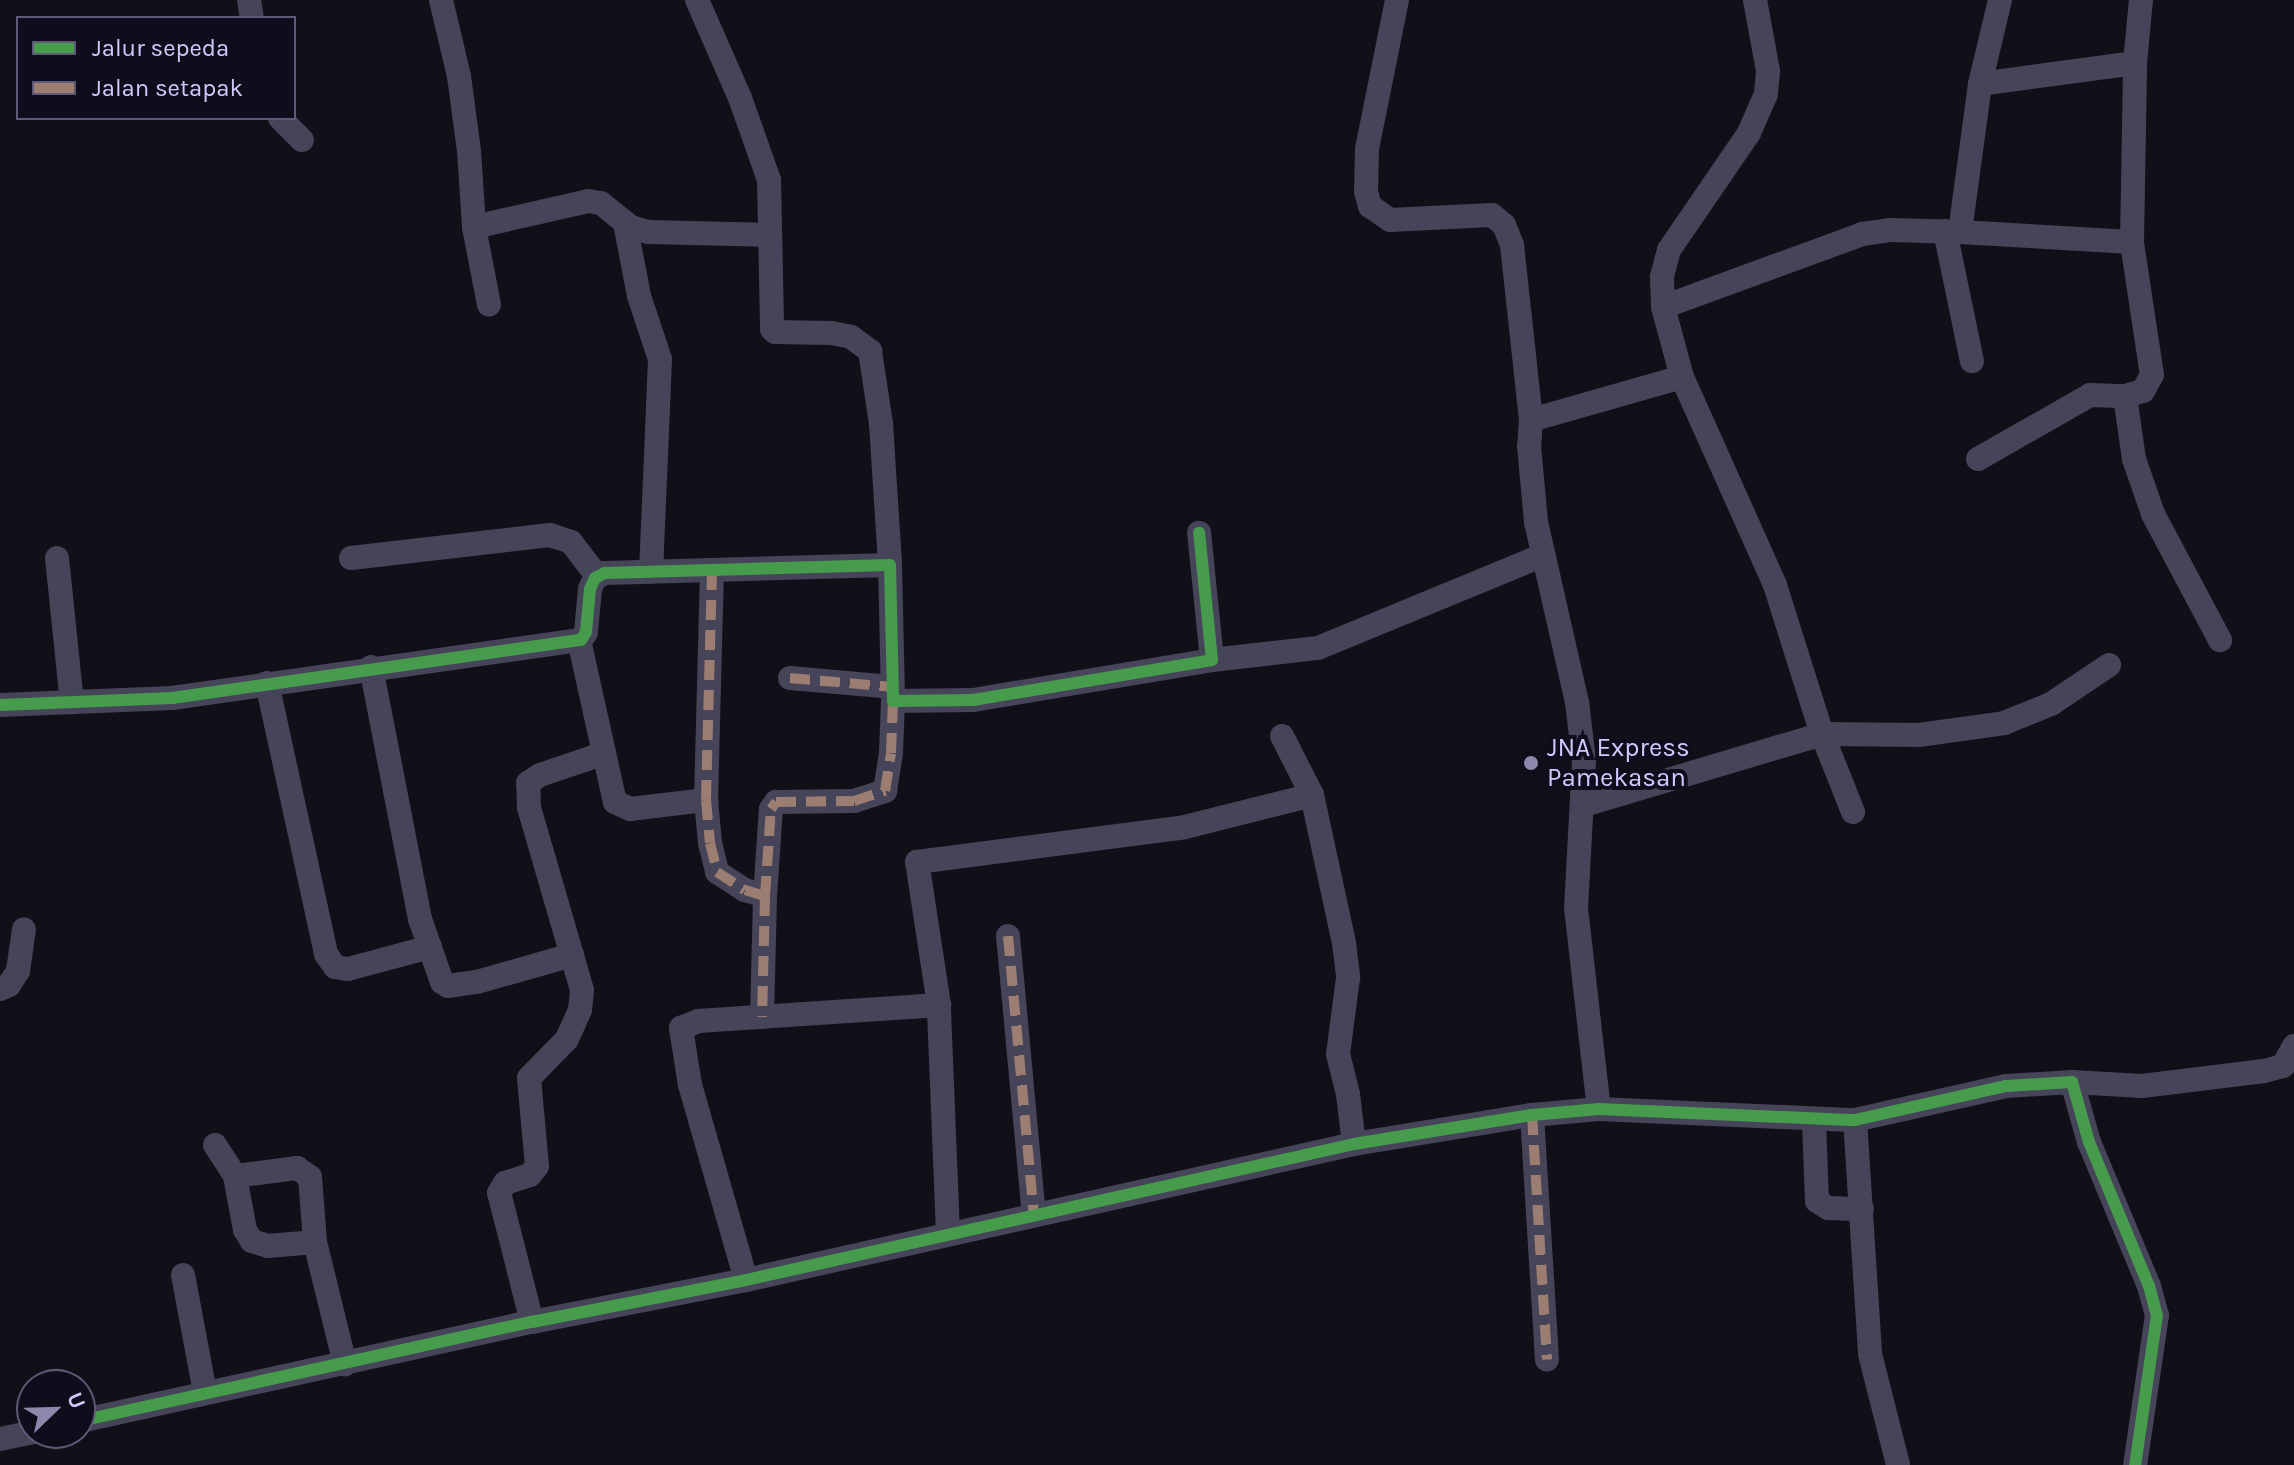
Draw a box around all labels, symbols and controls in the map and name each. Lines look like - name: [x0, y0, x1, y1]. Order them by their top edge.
- legend: [16, 16, 296, 120]
- text: Jalur sepeda: [92, 34, 229, 62]
- text: Jalan setapak: [92, 74, 243, 102]
- place label: JNA Express Pamekasan: [1547, 732, 1690, 794]
- marker: JNA Express Pamekasan: [1522, 754, 1540, 772]
- north arrow: [16, 1369, 96, 1449]
- text: U: [61, 1388, 91, 1412]

